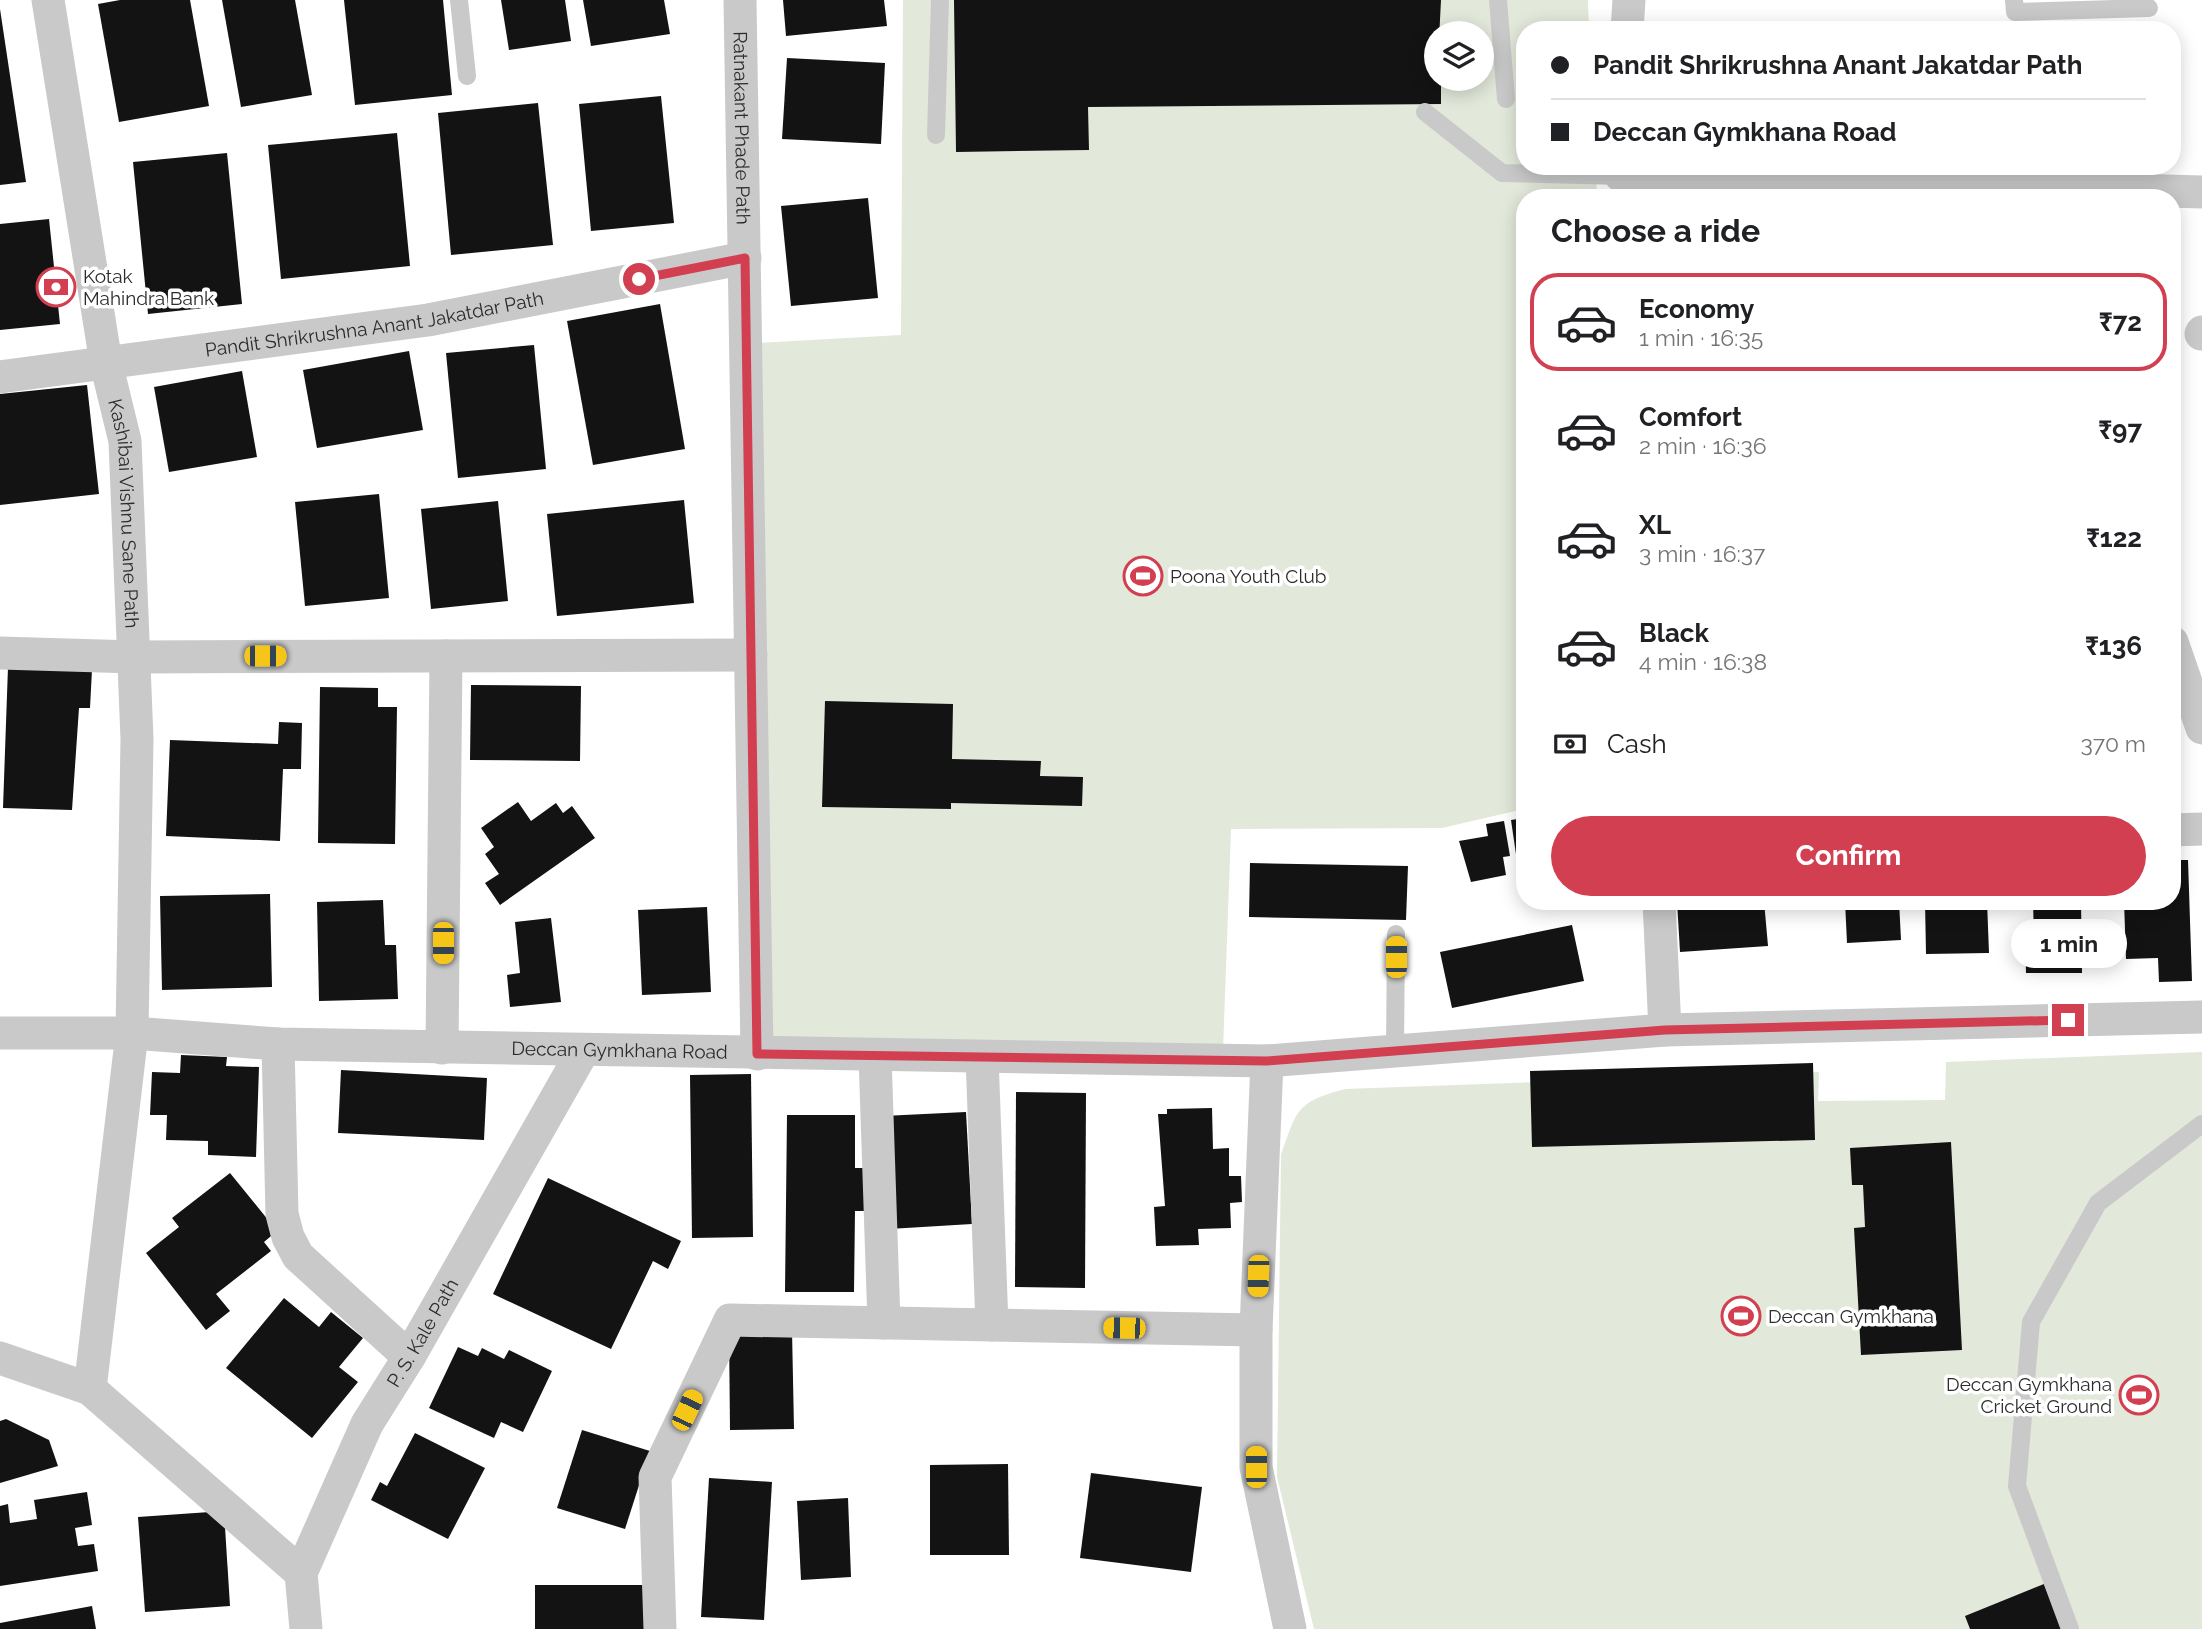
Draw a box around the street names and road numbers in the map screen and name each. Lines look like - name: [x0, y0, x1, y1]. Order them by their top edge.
- street label: Ratnakant Phade Path: [730, 31, 755, 225]
- street label: Pandit Shrikrushna Anant Jakatdar Path: [204, 287, 545, 361]
- street label: Kashibai Vishnu Sane Path: [104, 397, 144, 629]
- street label: Deccan Gymkhana Road: [511, 1037, 728, 1063]
- street label: P. S. Kale Path: [382, 1275, 462, 1391]

